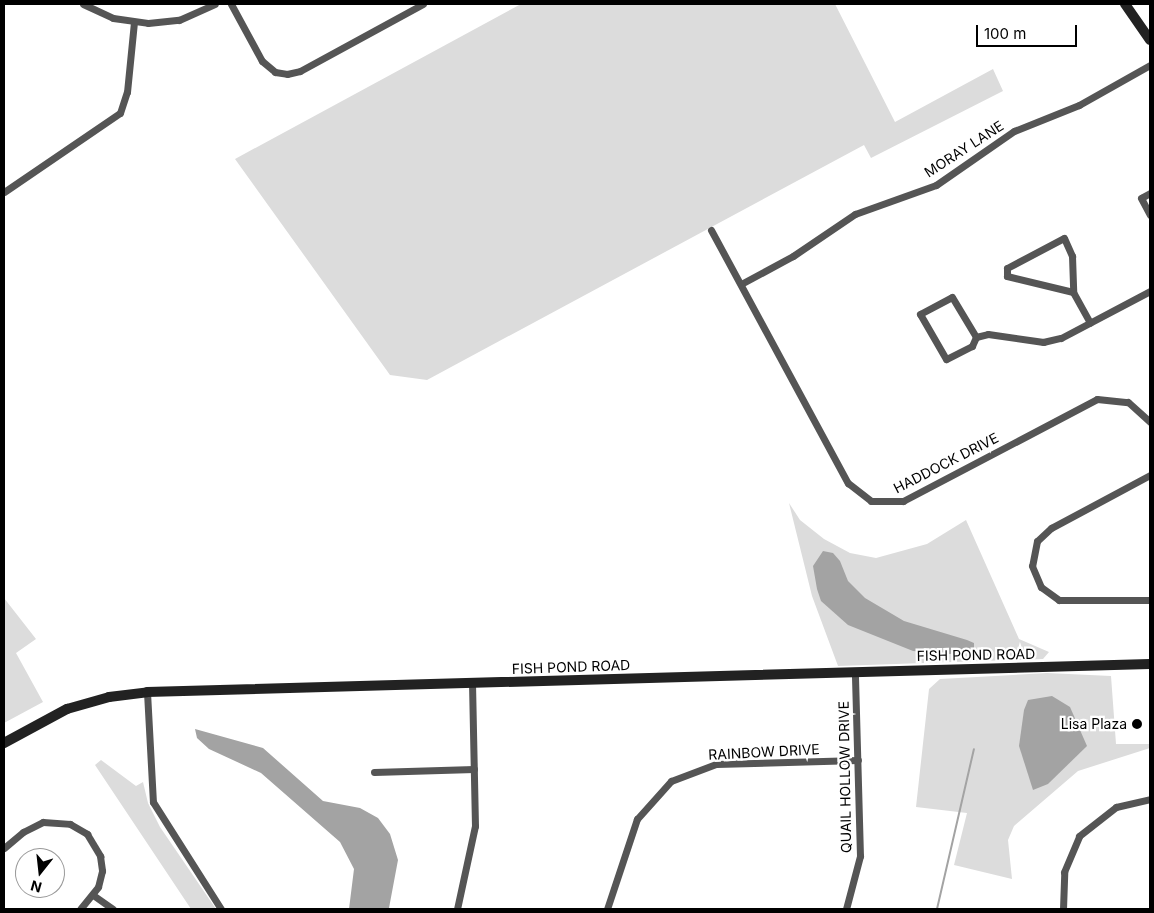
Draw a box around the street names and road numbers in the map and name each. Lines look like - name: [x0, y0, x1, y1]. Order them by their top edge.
- street label: MORAY LANE: [921, 117, 1007, 181]
- street label: HADDOCK DRIVE: [891, 429, 1001, 497]
- street label: FISH POND ROAD: [917, 646, 1035, 664]
- street label: FISH POND ROAD: [511, 657, 631, 677]
- street label: QUAIL HOLLOW DRIVE: [835, 701, 855, 853]
- street label: RAINBOW DRIVE: [708, 741, 820, 763]

